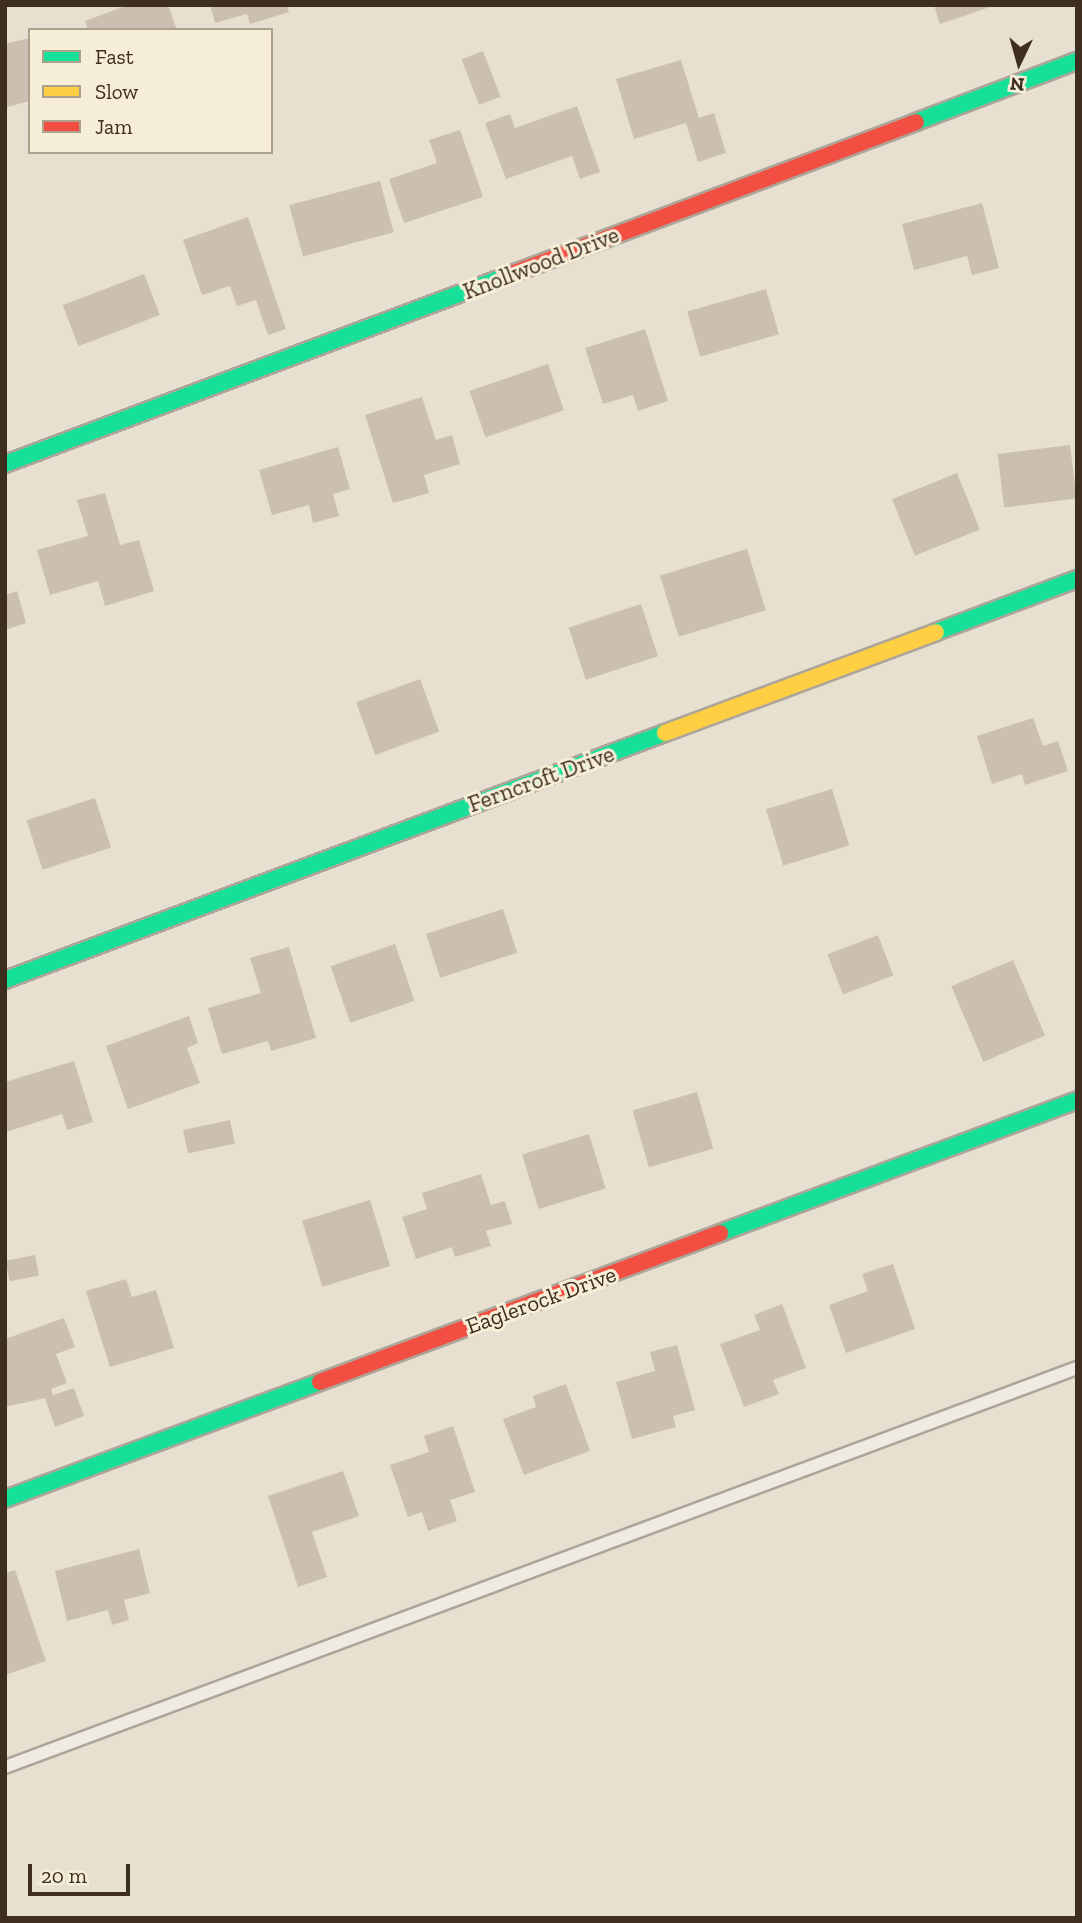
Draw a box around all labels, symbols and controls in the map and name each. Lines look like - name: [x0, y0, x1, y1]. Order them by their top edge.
- legend: [28, 28, 273, 154]
- north arrow: [984, 28, 1054, 98]
- text: Fast: [95, 44, 134, 69]
- text: N: [1009, 72, 1025, 97]
- text: Slow: [95, 79, 138, 104]
- text: Jam: [95, 114, 132, 139]
- street label: Knollwood Drive: [459, 221, 623, 305]
- street label: Ferncroft Drive: [464, 740, 618, 818]
- street label: Eaglerock Drive: [462, 1260, 620, 1340]
- scale bar: [32, 1850, 133, 1894]
- text: 20 m: [41, 1863, 87, 1888]

